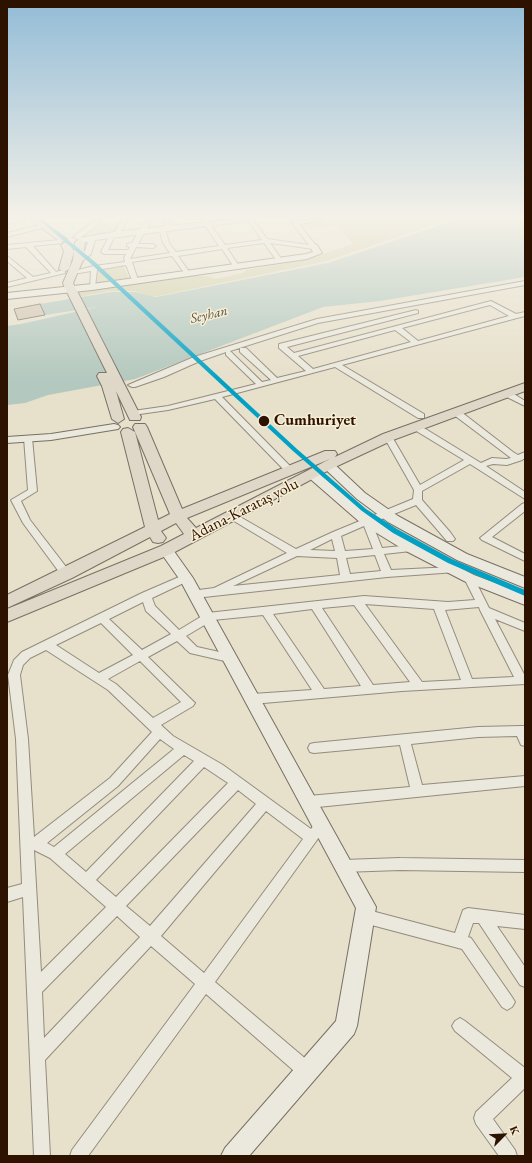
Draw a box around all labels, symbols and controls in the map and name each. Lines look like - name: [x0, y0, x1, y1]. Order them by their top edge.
- water label: Seyhan: [189, 303, 229, 327]
- place label: Cumhuriyet: [274, 411, 356, 431]
- marker: Cumhuriyet: [257, 414, 271, 428]
- street label: Adana-Karataş yolu: [186, 474, 302, 546]
- north arrow: [484, 1115, 524, 1155]
- text: K: [507, 1123, 523, 1137]

